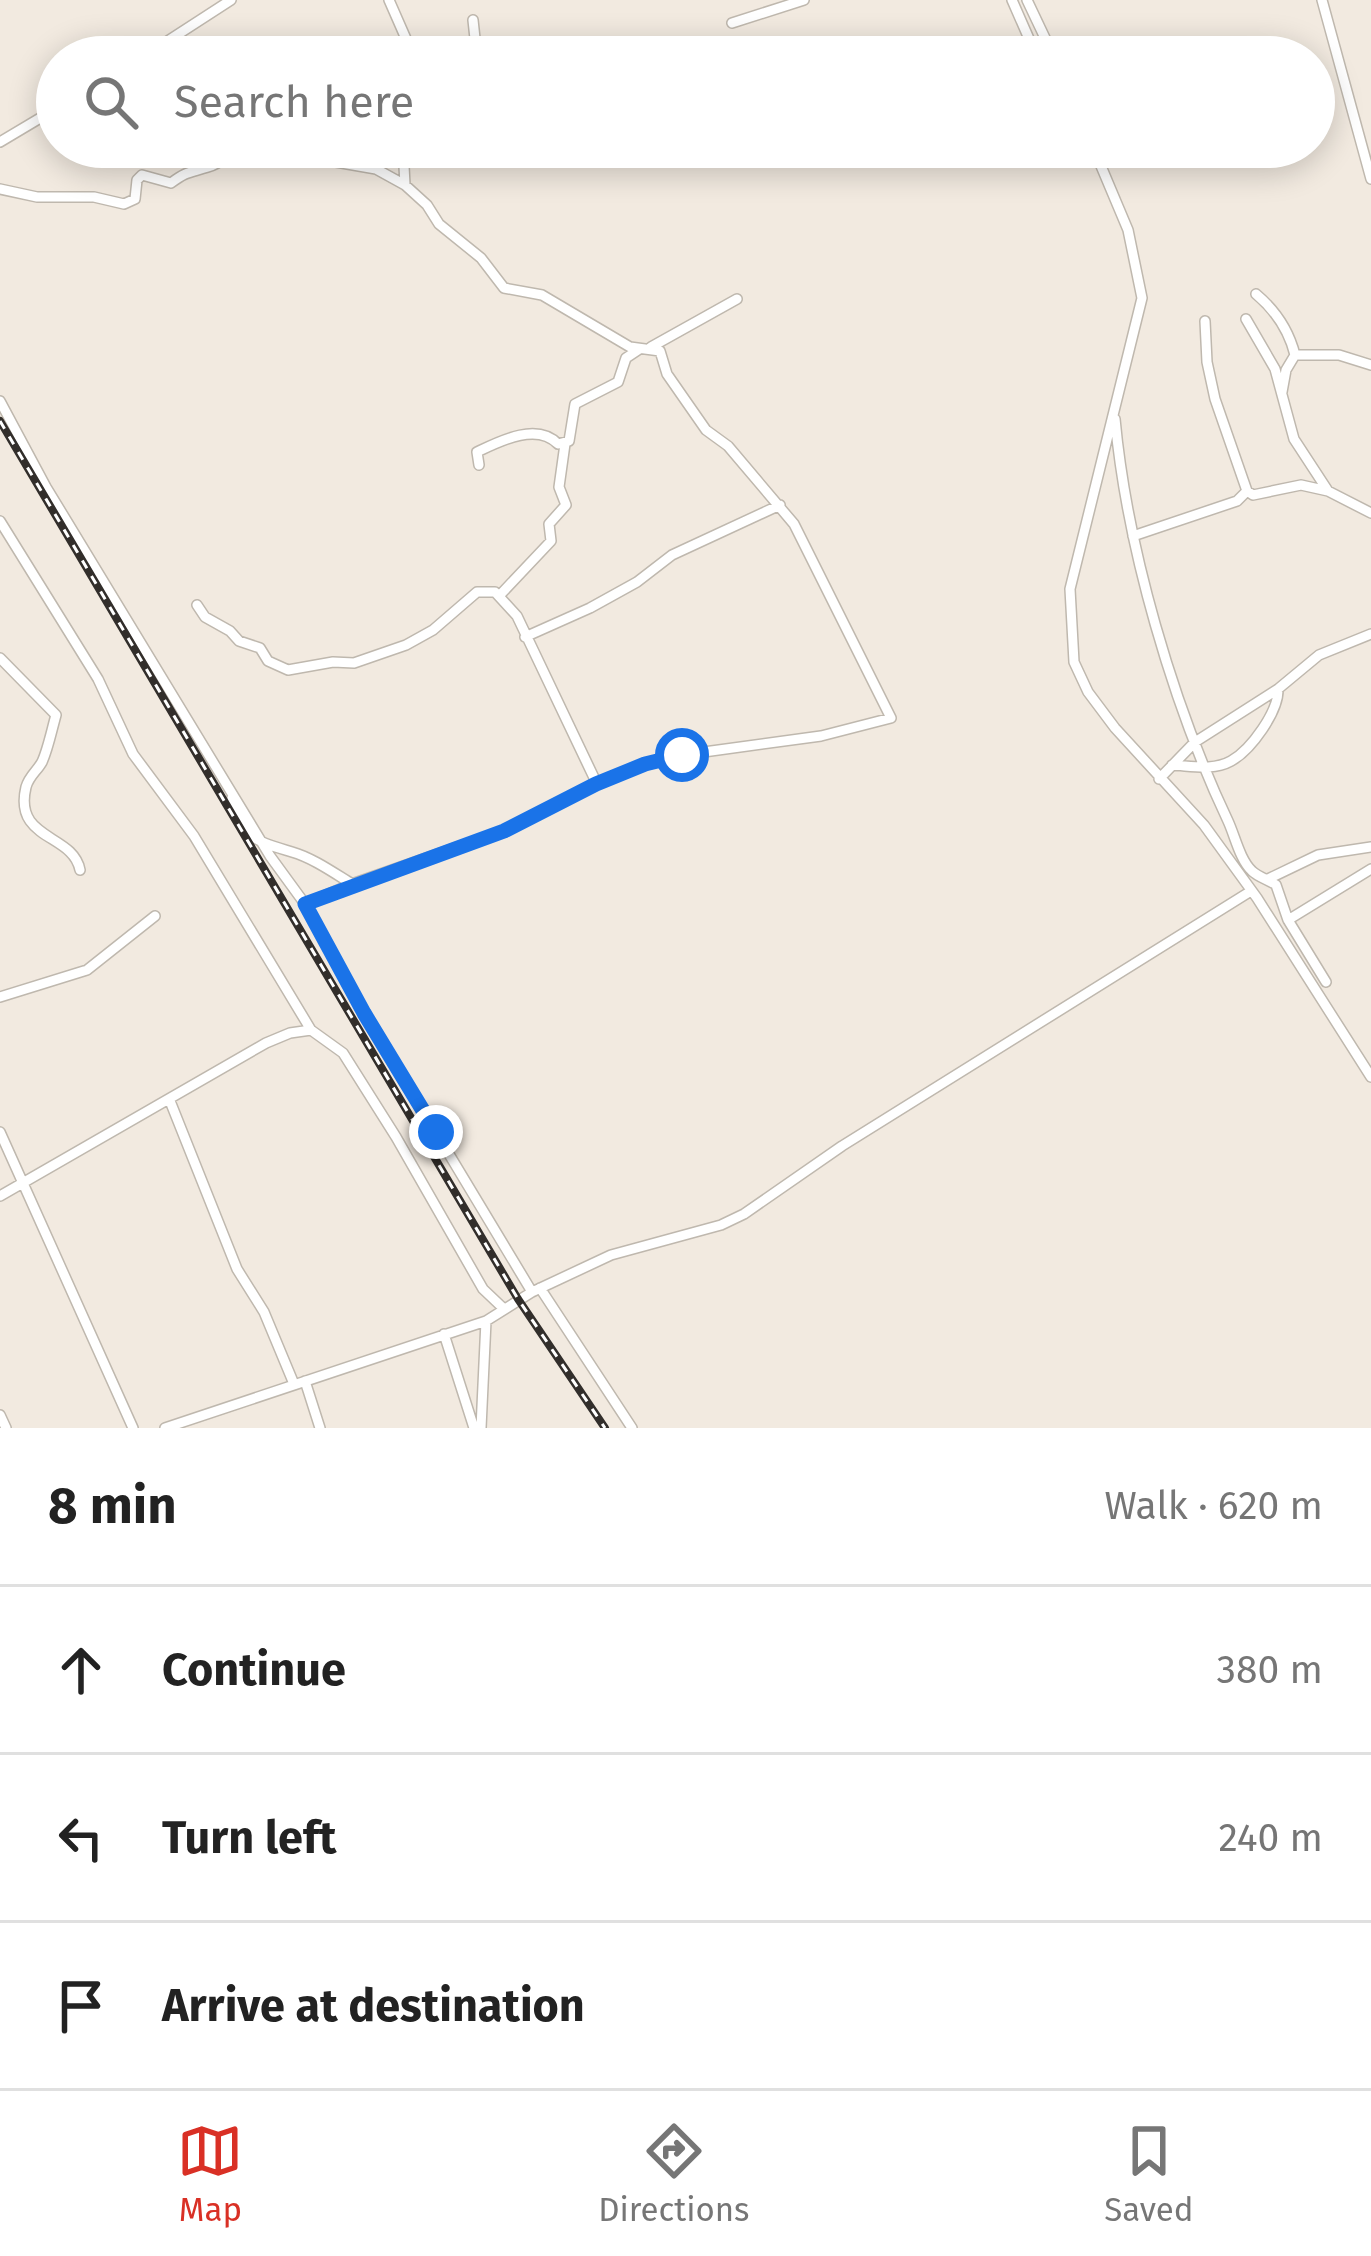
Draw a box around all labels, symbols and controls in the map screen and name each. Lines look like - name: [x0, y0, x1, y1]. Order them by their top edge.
- search box: [36, 36, 1335, 168]
- icon: search: [78, 69, 144, 135]
- text: Search here: [174, 75, 414, 129]
- route start: [655, 728, 709, 782]
- route end: [409, 1105, 463, 1159]
- text: 8 min: [48, 1475, 177, 1537]
- text: Walk · 620 m: [1105, 1483, 1323, 1529]
- icon: ahead: [48, 1637, 114, 1703]
- text: Continue: [162, 1643, 346, 1697]
- text: 380 m: [1217, 1647, 1323, 1693]
- icon: left: [48, 1805, 114, 1871]
- text: Turn left: [162, 1811, 336, 1865]
- text: 240 m: [1218, 1815, 1323, 1861]
- icon: arrive: [48, 1973, 114, 2039]
- text: Arrive at destination: [162, 1979, 585, 2033]
- tab: Map: [177, 2118, 243, 2230]
- tab: Directions: [598, 2118, 750, 2230]
- tab: Saved: [1104, 2118, 1194, 2230]

